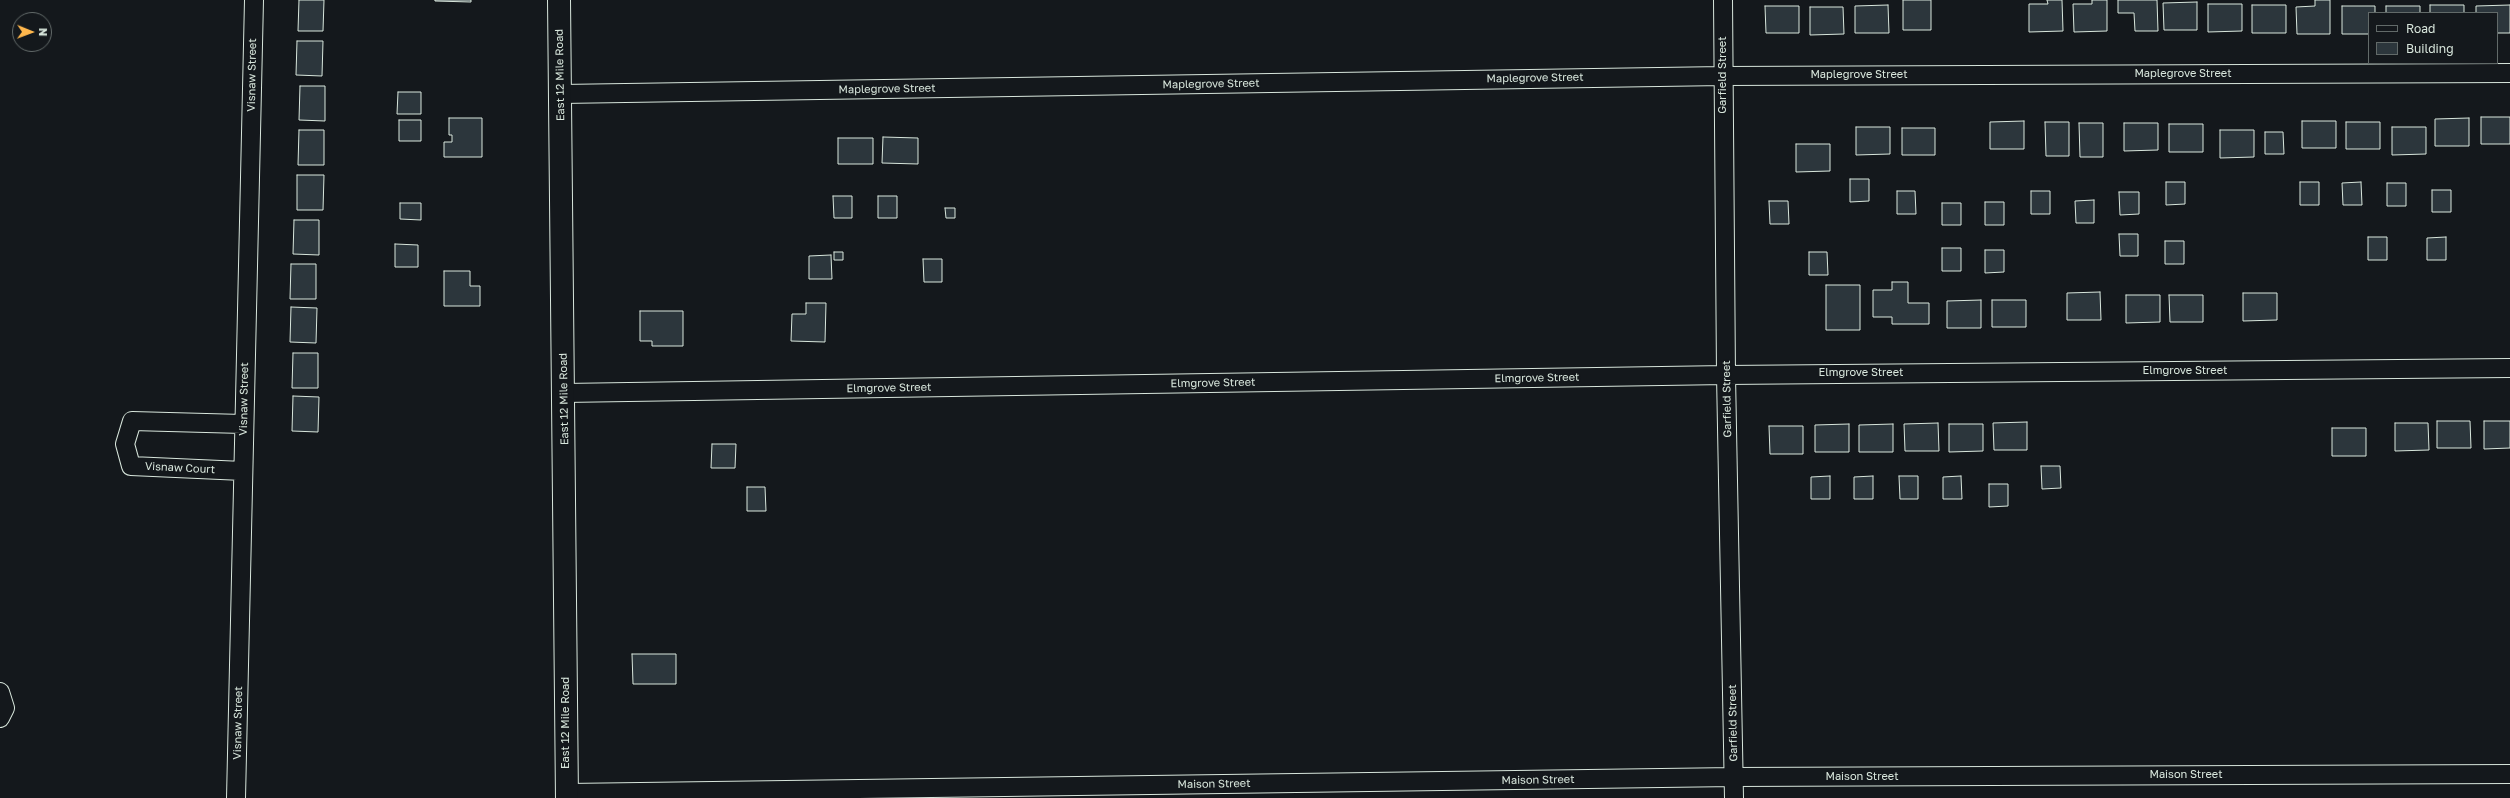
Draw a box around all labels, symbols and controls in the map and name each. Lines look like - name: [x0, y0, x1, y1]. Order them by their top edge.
- north arrow: [12, 12, 52, 52]
- legend: [2368, 12, 2498, 64]
- text: Road: [2406, 21, 2435, 36]
- text: N: [37, 28, 50, 37]
- street label: East 12 Mile Road: [553, 29, 567, 121]
- street label: Garfield Street: [1716, 36, 1730, 114]
- street label: Visnaw Street: [245, 38, 259, 112]
- text: Building: [2406, 41, 2454, 56]
- street label: Maplegrove Street: [2134, 67, 2232, 81]
- street label: Maplegrove Street: [1810, 68, 1908, 82]
- street label: Maplegrove Street: [1486, 71, 1584, 85]
- street label: Maplegrove Street: [1162, 77, 1260, 91]
- street label: Maplegrove Street: [838, 82, 936, 96]
- street label: East 12 Mile Road: [557, 353, 571, 445]
- street label: Garfield Street: [1720, 360, 1734, 438]
- street label: Visnaw Street: [237, 362, 251, 436]
- street label: Elmgrove Street: [2143, 364, 2227, 378]
- street label: Elmgrove Street: [1819, 366, 1903, 380]
- street label: Elmgrove Street: [1494, 371, 1580, 385]
- street label: Elmgrove Street: [1170, 376, 1256, 390]
- street label: Elmgrove Street: [846, 381, 932, 395]
- street label: Visnaw Court: [145, 460, 215, 476]
- street label: East 12 Mile Road: [559, 677, 573, 769]
- street label: Garfield Street: [1726, 684, 1740, 762]
- street label: Visnaw Street: [231, 686, 245, 760]
- street label: Maison Street: [2149, 768, 2223, 782]
- street label: Maison Street: [1825, 770, 1899, 784]
- street label: Maison Street: [1501, 773, 1575, 787]
- street label: Maison Street: [1177, 777, 1251, 791]

